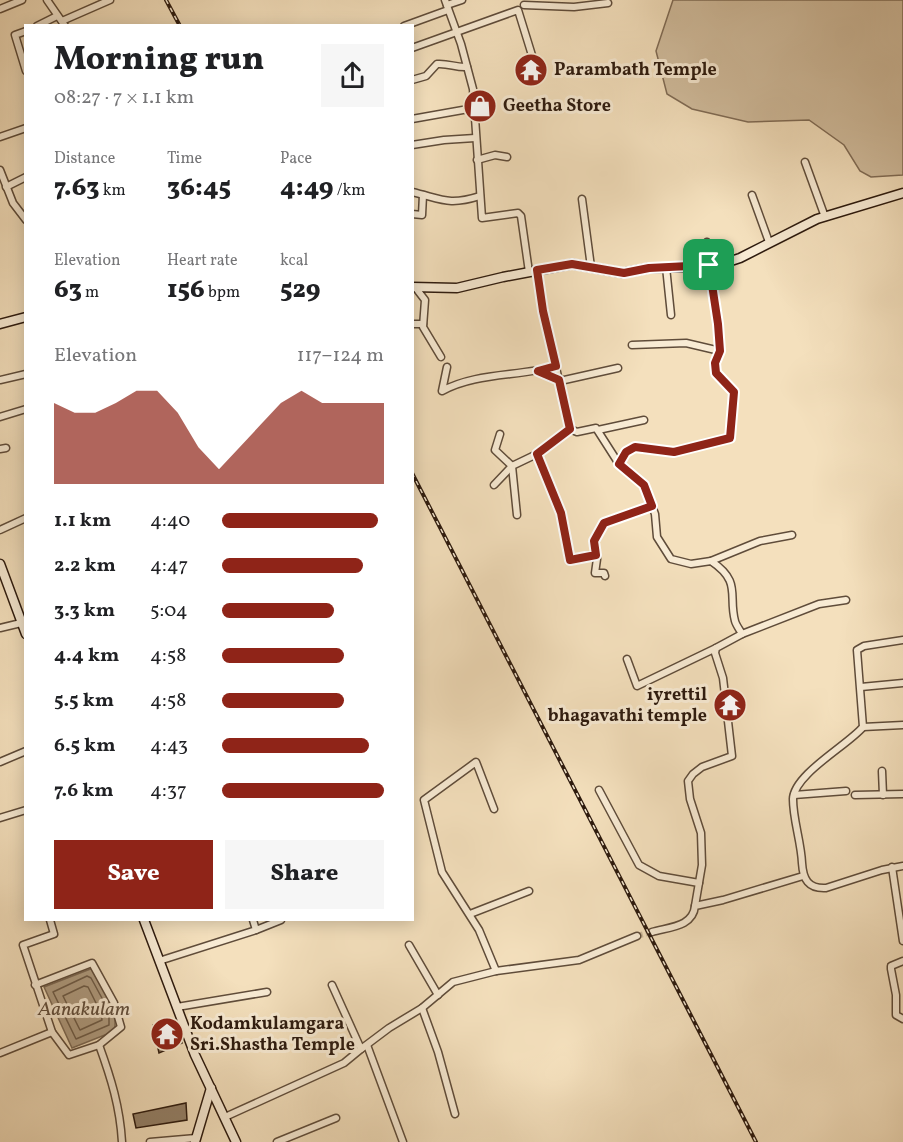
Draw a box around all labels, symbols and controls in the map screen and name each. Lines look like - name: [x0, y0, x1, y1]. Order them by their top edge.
- text: Morning run: [54, 38, 264, 84]
- button: share: [321, 44, 384, 107]
- temple icon: Parambath Temple: [513, 52, 549, 88]
- place label: Parambath Temple: [554, 58, 717, 83]
- text: 08:27 · 7 × 1.1 km: [54, 84, 194, 112]
- shop icon: Geetha Store: [462, 88, 498, 124]
- place label: Geetha Store: [503, 94, 611, 119]
- text: Distance: [54, 148, 115, 170]
- text: Time: [167, 148, 202, 170]
- text: Pace: [280, 148, 312, 170]
- text: 7.63: [54, 170, 100, 206]
- text: 36:45: [167, 170, 231, 206]
- text: 4:49: [280, 170, 334, 206]
- text: km: [100, 180, 126, 202]
- text: /km: [334, 180, 366, 202]
- pin: [683, 239, 734, 290]
- icon: arrive: [692, 248, 725, 281]
- text: Elevation: [54, 250, 121, 272]
- text: Heart rate: [167, 250, 238, 272]
- text: kcal: [280, 250, 308, 272]
- text: 63: [54, 272, 82, 308]
- text: 156: [167, 272, 205, 308]
- text: 529: [280, 272, 321, 308]
- text: m: [82, 282, 99, 304]
- text: bpm: [205, 282, 240, 304]
- text: Elevation: [54, 342, 137, 370]
- text: 117–124 m: [297, 342, 384, 370]
- text: 1.1 km: [54, 507, 111, 535]
- text: 4:40: [150, 507, 190, 535]
- text: 2.2 km: [54, 552, 116, 580]
- text: 4:47: [150, 552, 188, 580]
- text: 3.3 km: [54, 597, 115, 625]
- text: 5:04: [150, 597, 188, 625]
- text: 4.4 km: [54, 642, 119, 670]
- text: 4:58: [150, 642, 186, 670]
- place label: iyrettil bhagavathi temple: [548, 683, 707, 729]
- text: 5.5 km: [54, 687, 114, 715]
- text: 4:58: [150, 687, 186, 715]
- temple icon: iyrettil bhagavathi temple: [712, 687, 748, 723]
- text: 6.5 km: [54, 732, 116, 760]
- text: 4:43: [150, 732, 188, 760]
- text: 7.6 km: [54, 777, 114, 805]
- text: 4:37: [150, 777, 187, 805]
- button: Save: [54, 840, 213, 909]
- button: Share: [225, 840, 384, 909]
- water label: Aanakulam: [37, 996, 130, 1024]
- place label: Kodamkulamgara Sri.Shastha Temple: [190, 1012, 355, 1058]
- temple icon: Kodamkulamgara Sri.Shastha Temple: [149, 1016, 185, 1052]

